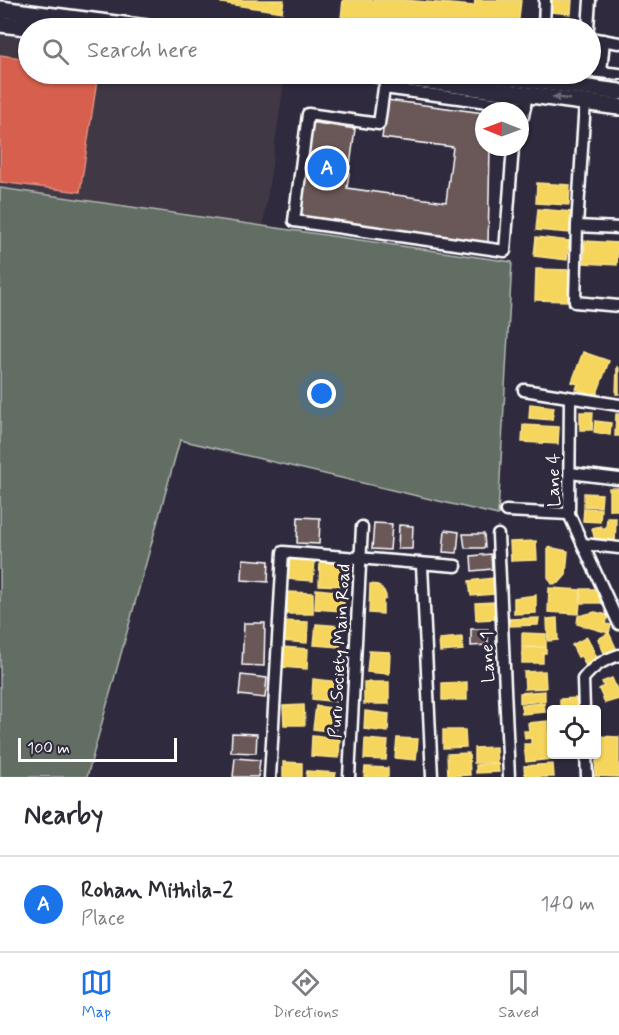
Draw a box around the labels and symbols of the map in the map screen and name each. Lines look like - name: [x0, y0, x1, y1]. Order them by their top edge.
- one-way arrow: [552, 94, 571, 103]
- north arrow: [475, 102, 529, 156]
- pin: A: [308, 146, 346, 190]
- your location: [307, 379, 336, 408]
- street label: Lane 4: [542, 453, 566, 507]
- street label: Puru Society Main Road: [323, 563, 357, 739]
- street label: Lane 1: [475, 631, 501, 683]
- scale bar: [18, 735, 177, 762]

